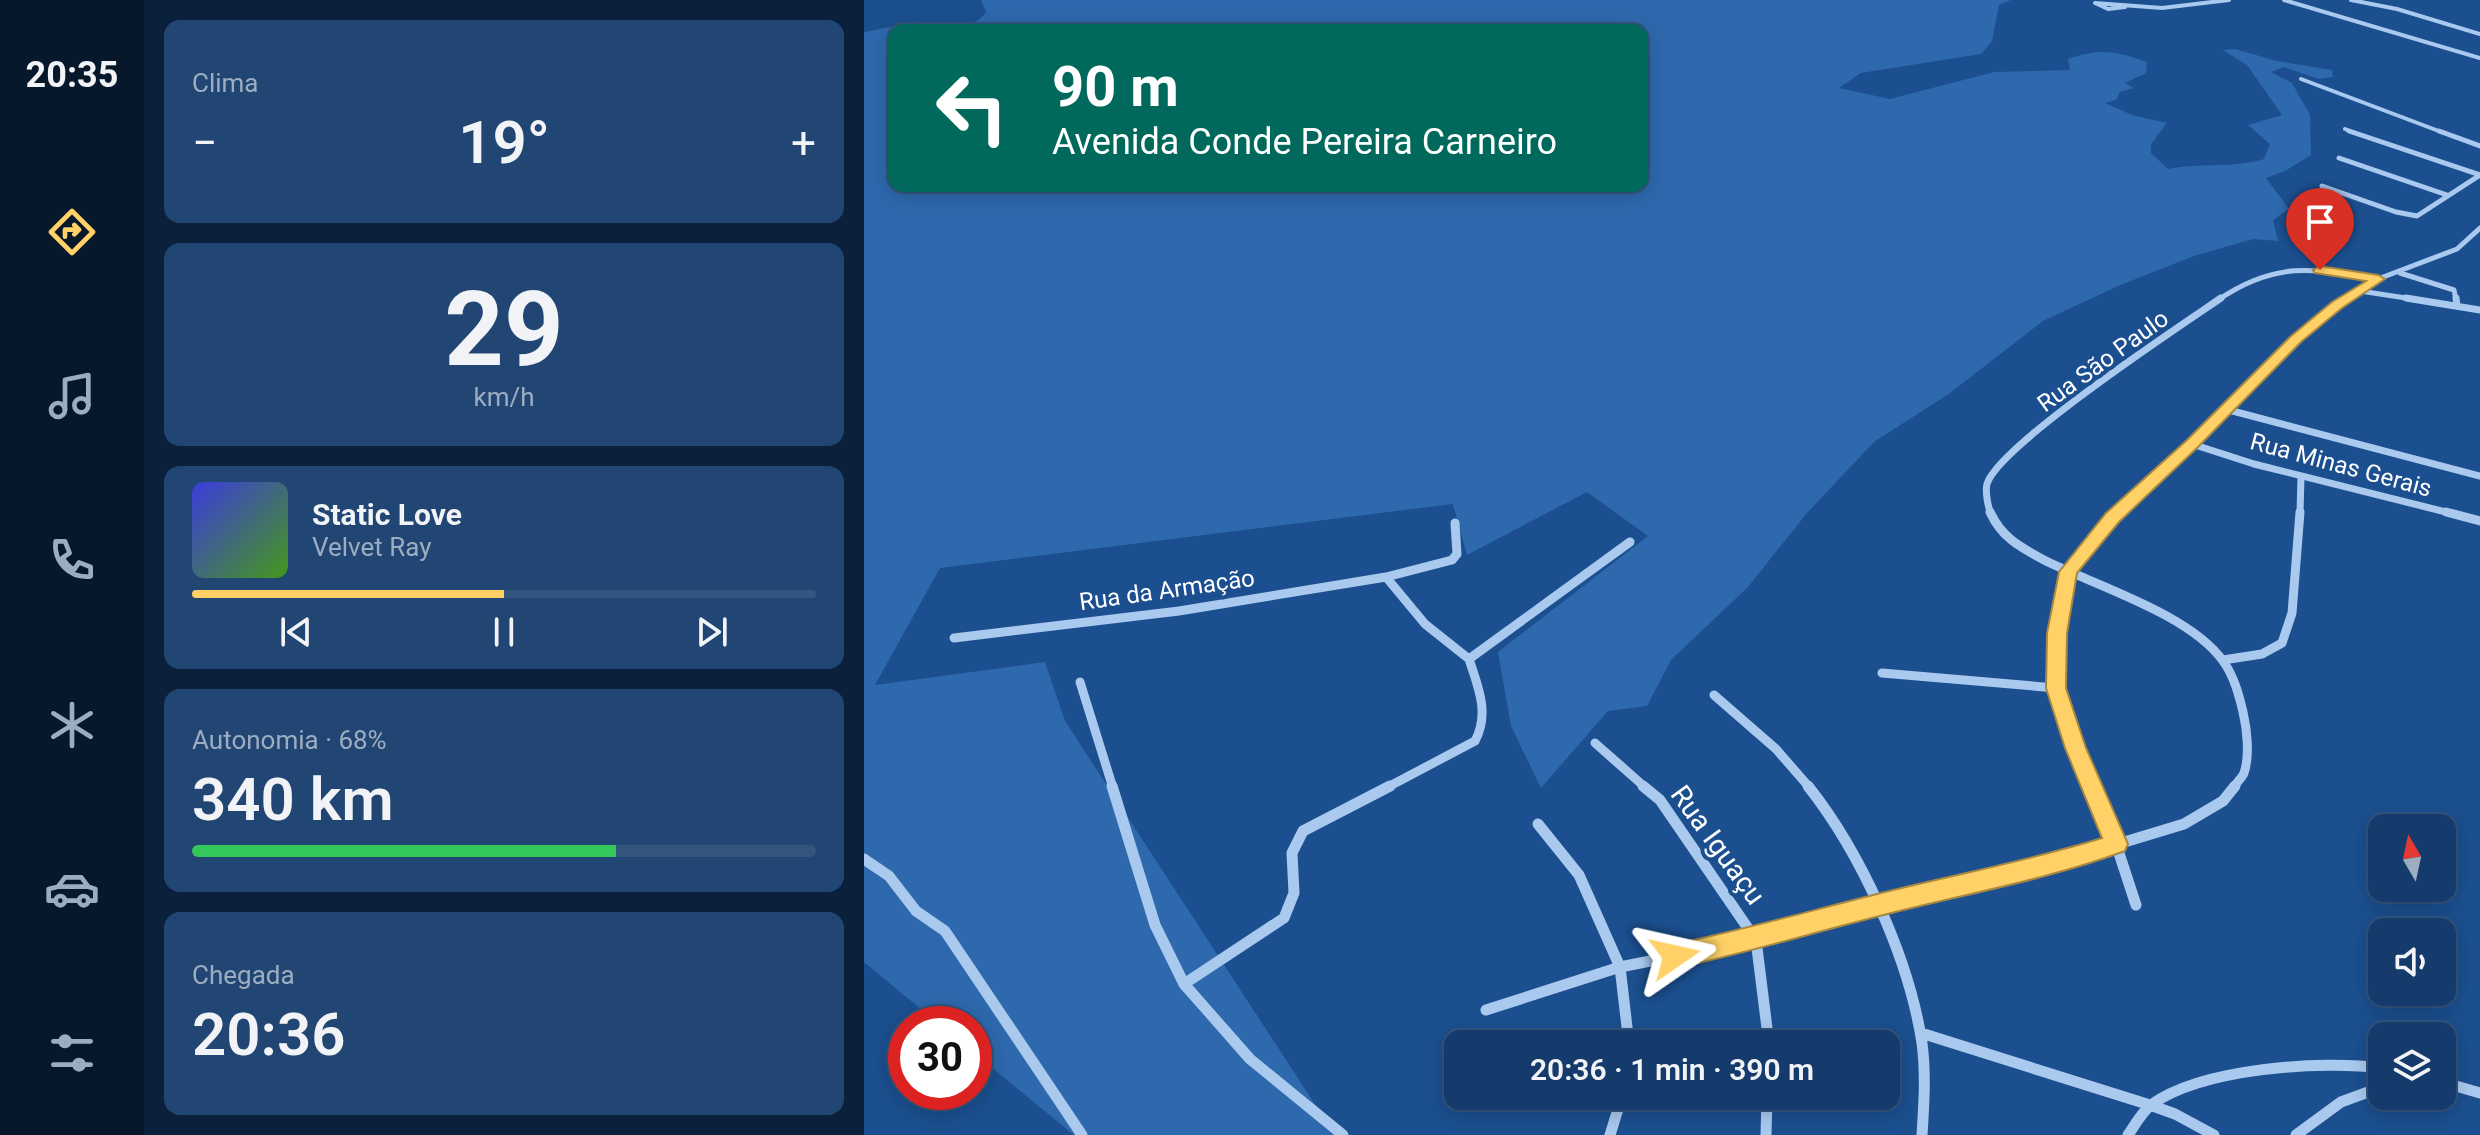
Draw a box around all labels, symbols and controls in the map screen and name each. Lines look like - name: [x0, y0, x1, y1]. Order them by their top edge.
- text: 20:35: [26, 54, 118, 96]
- text: 90 m: [1052, 54, 1179, 120]
- icon: left: [920, 56, 1024, 160]
- text: Clima: [192, 68, 259, 98]
- text: 19°: [458, 107, 550, 178]
- text: −: [192, 117, 217, 169]
- text: +: [791, 117, 816, 169]
- text: Avenida Conde Pereira Carneiro: [1052, 121, 1557, 163]
- pin: [2286, 188, 2354, 270]
- icon: arrive: [2298, 200, 2342, 244]
- icon: directions: [44, 204, 100, 260]
- text: 29: [444, 269, 564, 390]
- street label: Rua São Paulo: [2032, 304, 2174, 418]
- icon: music: [44, 368, 100, 424]
- text: km/h: [473, 382, 535, 412]
- street label: Rua Minas Gerais: [2247, 427, 2435, 503]
- text: Static Love: [312, 497, 462, 532]
- icon: phone: [44, 532, 100, 588]
- text: Velvet Ray: [312, 532, 432, 562]
- street label: Rua da Armação: [1078, 564, 1256, 616]
- icon: previous: [274, 610, 318, 654]
- icon: pause: [482, 610, 526, 654]
- icon: next: [690, 610, 734, 654]
- icon: climate: [44, 697, 100, 753]
- text: Autonomia · 68%: [192, 725, 387, 755]
- text: 340 km: [192, 764, 394, 835]
- street label: Rua Iguaçu: [1664, 779, 1772, 911]
- north arrow: [2368, 814, 2456, 902]
- map controls: [2368, 814, 2456, 1110]
- icon: car: [44, 861, 100, 917]
- position arrow: [1633, 914, 1717, 998]
- button: sound: [2368, 918, 2456, 1006]
- text: Chegada: [192, 960, 295, 990]
- text: 20:36: [192, 999, 345, 1070]
- speed limit sign: 30: [888, 1006, 992, 1110]
- button: layers: [2368, 1022, 2456, 1110]
- icon: filters: [44, 1025, 100, 1081]
- text: 20:36 · 1 min · 390 m: [1530, 1052, 1814, 1087]

